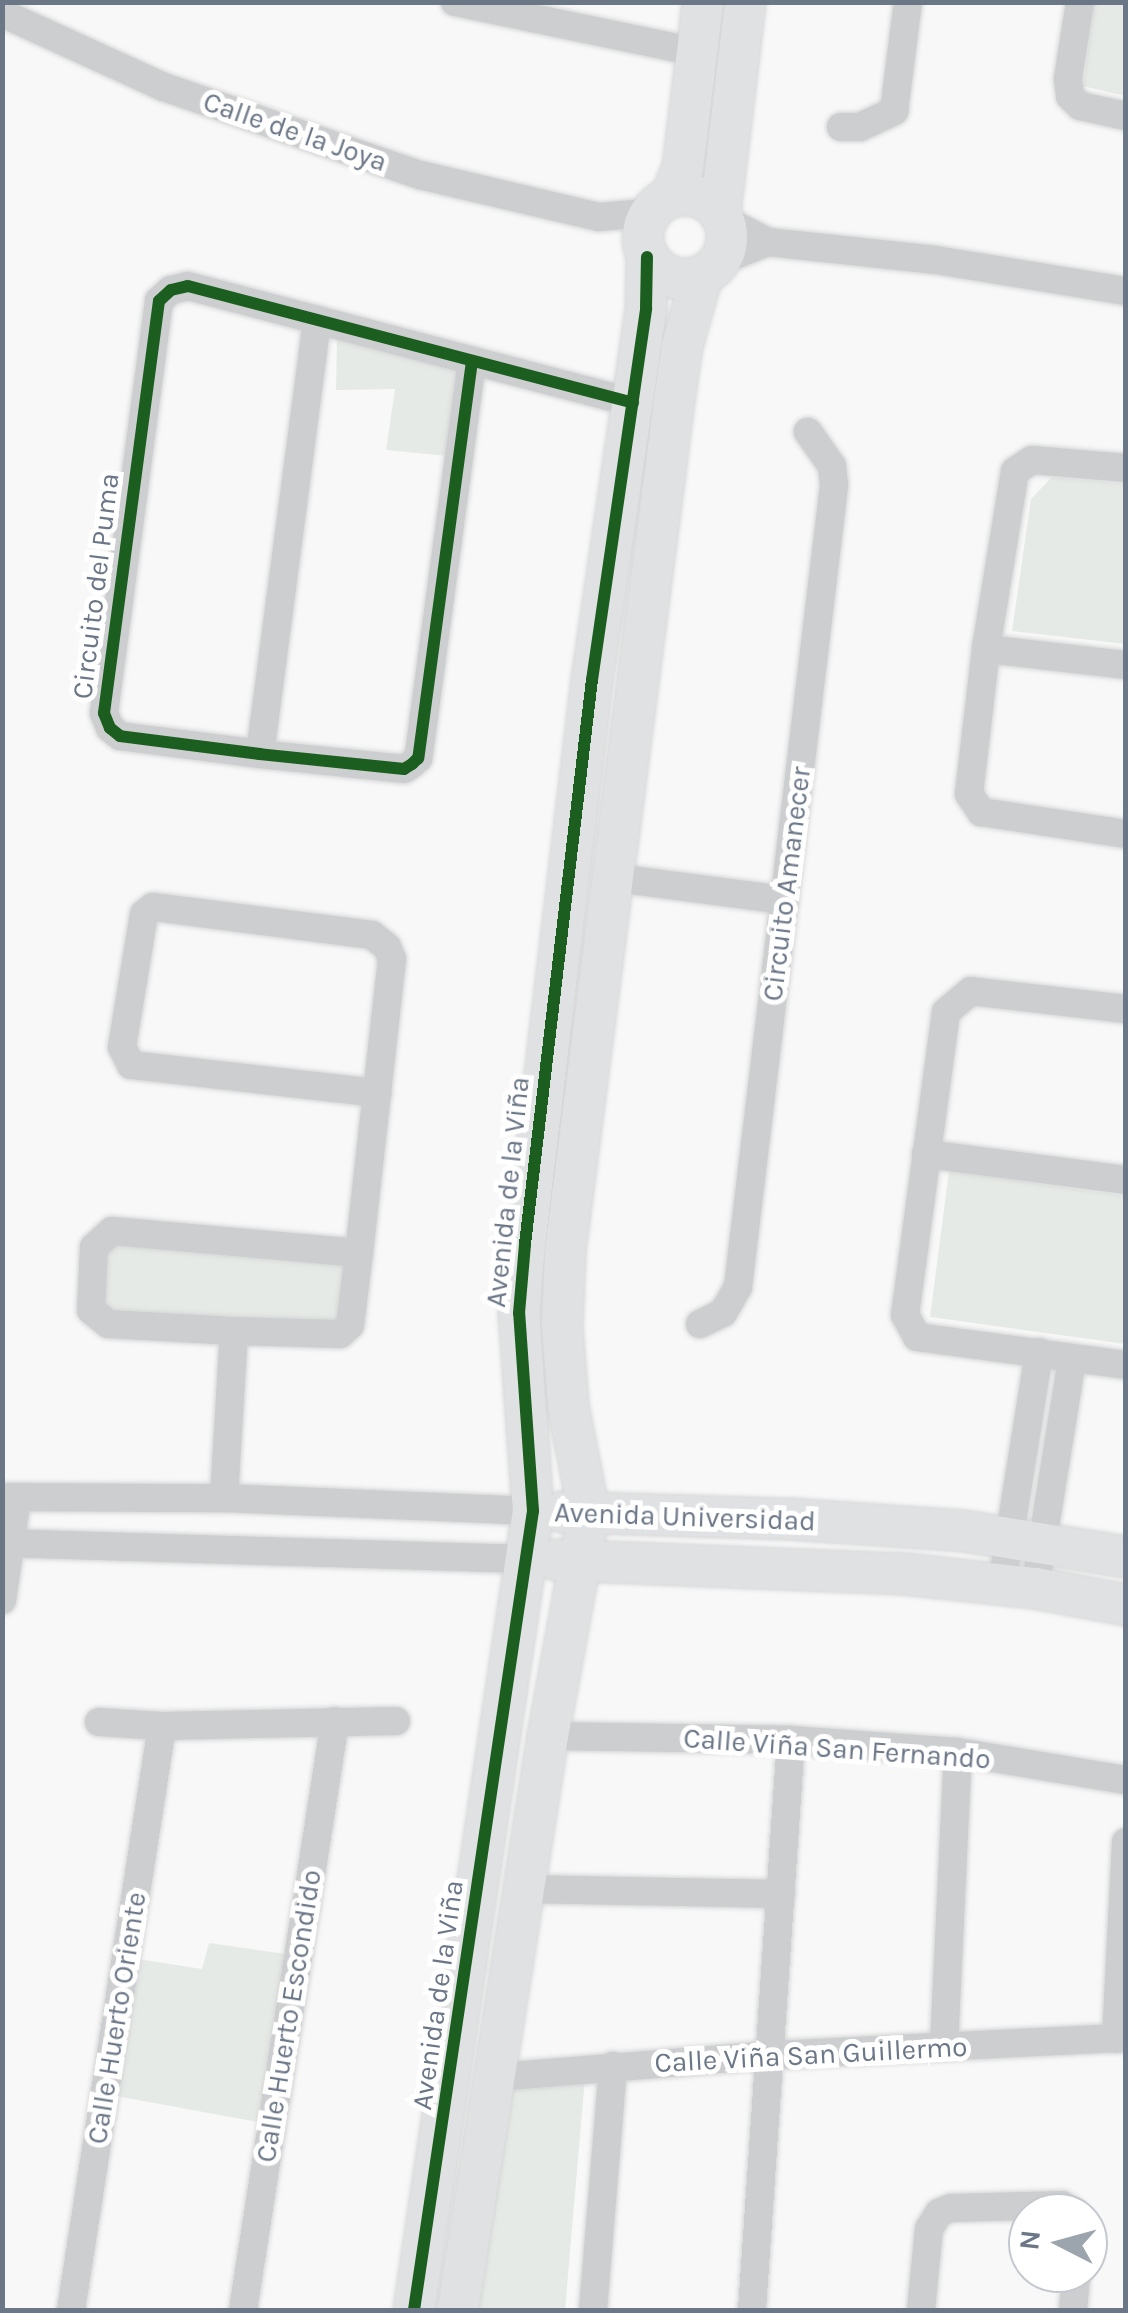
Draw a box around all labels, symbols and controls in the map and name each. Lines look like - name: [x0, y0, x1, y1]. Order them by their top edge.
- street label: Calle de la Joya: [199, 85, 391, 179]
- street label: Circuito del Puma: [65, 471, 127, 701]
- street label: Circuito Amanecer: [756, 765, 818, 1003]
- street label: Avenida de la Viña: [479, 1075, 537, 1309]
- street label: Avenida Universidad: [554, 1496, 816, 1538]
- street label: Calle Viña San Fernando: [682, 1722, 992, 1776]
- street label: Calle Huerto Escondido: [249, 1867, 329, 2165]
- street label: Avenida de la Viña: [405, 1878, 471, 2112]
- street label: Calle Huerto Oriente: [80, 1890, 154, 2146]
- street label: Calle Viña San Guillermo: [654, 2030, 968, 2080]
- north arrow: [1008, 2193, 1108, 2293]
- text: N: [1012, 2228, 1047, 2252]

